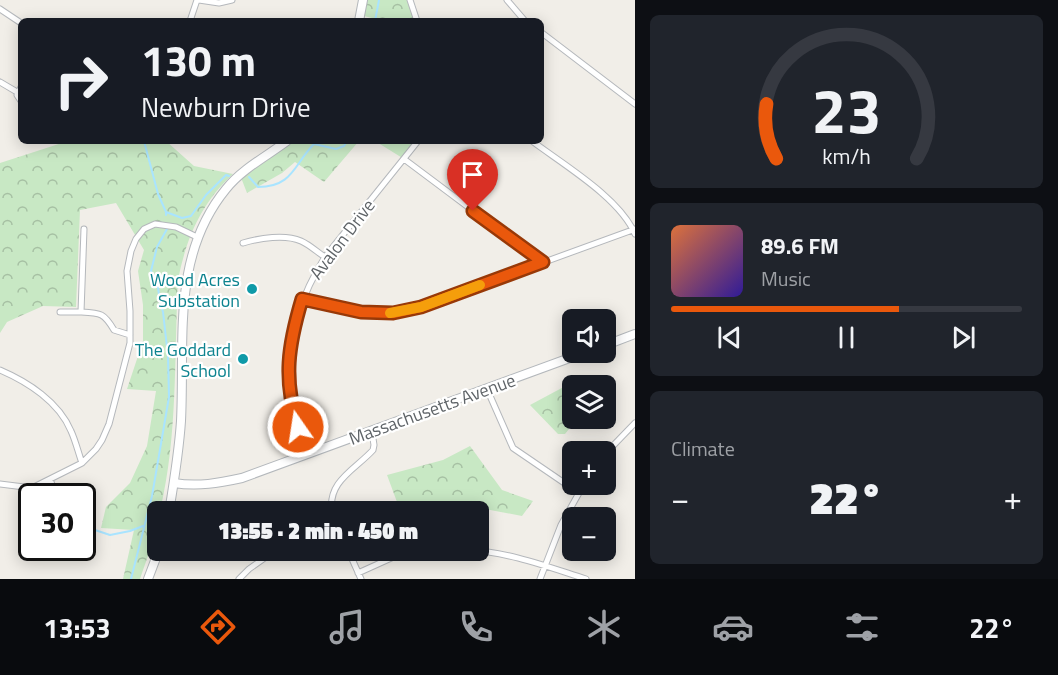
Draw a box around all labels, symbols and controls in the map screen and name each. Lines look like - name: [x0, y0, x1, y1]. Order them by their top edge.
- text: 130 m: [141, 28, 256, 92]
- icon: right: [42, 42, 120, 120]
- text: 23: [812, 62, 881, 157]
- text: Newburn Drive: [141, 86, 311, 127]
- text: km/h: [822, 140, 871, 172]
- pin: [447, 149, 498, 211]
- icon: arrive: [456, 158, 489, 191]
- street label: Avalon Drive: [303, 193, 381, 285]
- text: 89.6 FM: [761, 229, 839, 263]
- text: Music: [761, 263, 811, 294]
- place label: Wood Acres Substation: [150, 266, 240, 314]
- marker: Wood Acres Substation: [245, 282, 259, 296]
- map controls: [562, 309, 616, 561]
- button: sound: [562, 309, 616, 363]
- icon: previous: [713, 321, 746, 354]
- icon: pause: [830, 321, 863, 354]
- icon: next: [947, 321, 980, 354]
- place label: The Goddard School: [135, 336, 231, 384]
- marker: The Goddard School: [236, 352, 250, 366]
- street label: Massachusetts Avenue: [345, 366, 519, 452]
- button: layers: [562, 375, 616, 429]
- position arrow: [266, 395, 330, 459]
- text: Climate: [671, 433, 735, 464]
- button: +: [562, 441, 616, 495]
- text: 22°: [809, 463, 884, 531]
- text: −: [671, 473, 689, 523]
- text: +: [1004, 473, 1022, 523]
- speed limit sign: 30: [18, 483, 96, 561]
- button: −: [562, 507, 616, 561]
- text: 13:55 · 2 min · 450 m: [218, 514, 418, 548]
- icon: directions: [197, 606, 239, 648]
- icon: music: [326, 606, 368, 648]
- icon: phone: [455, 606, 497, 648]
- icon: climate: [583, 606, 625, 648]
- icon: car: [712, 606, 754, 648]
- icon: filters: [841, 606, 883, 648]
- text: 13:53: [43, 607, 111, 648]
- text: 22°: [969, 607, 1015, 648]

